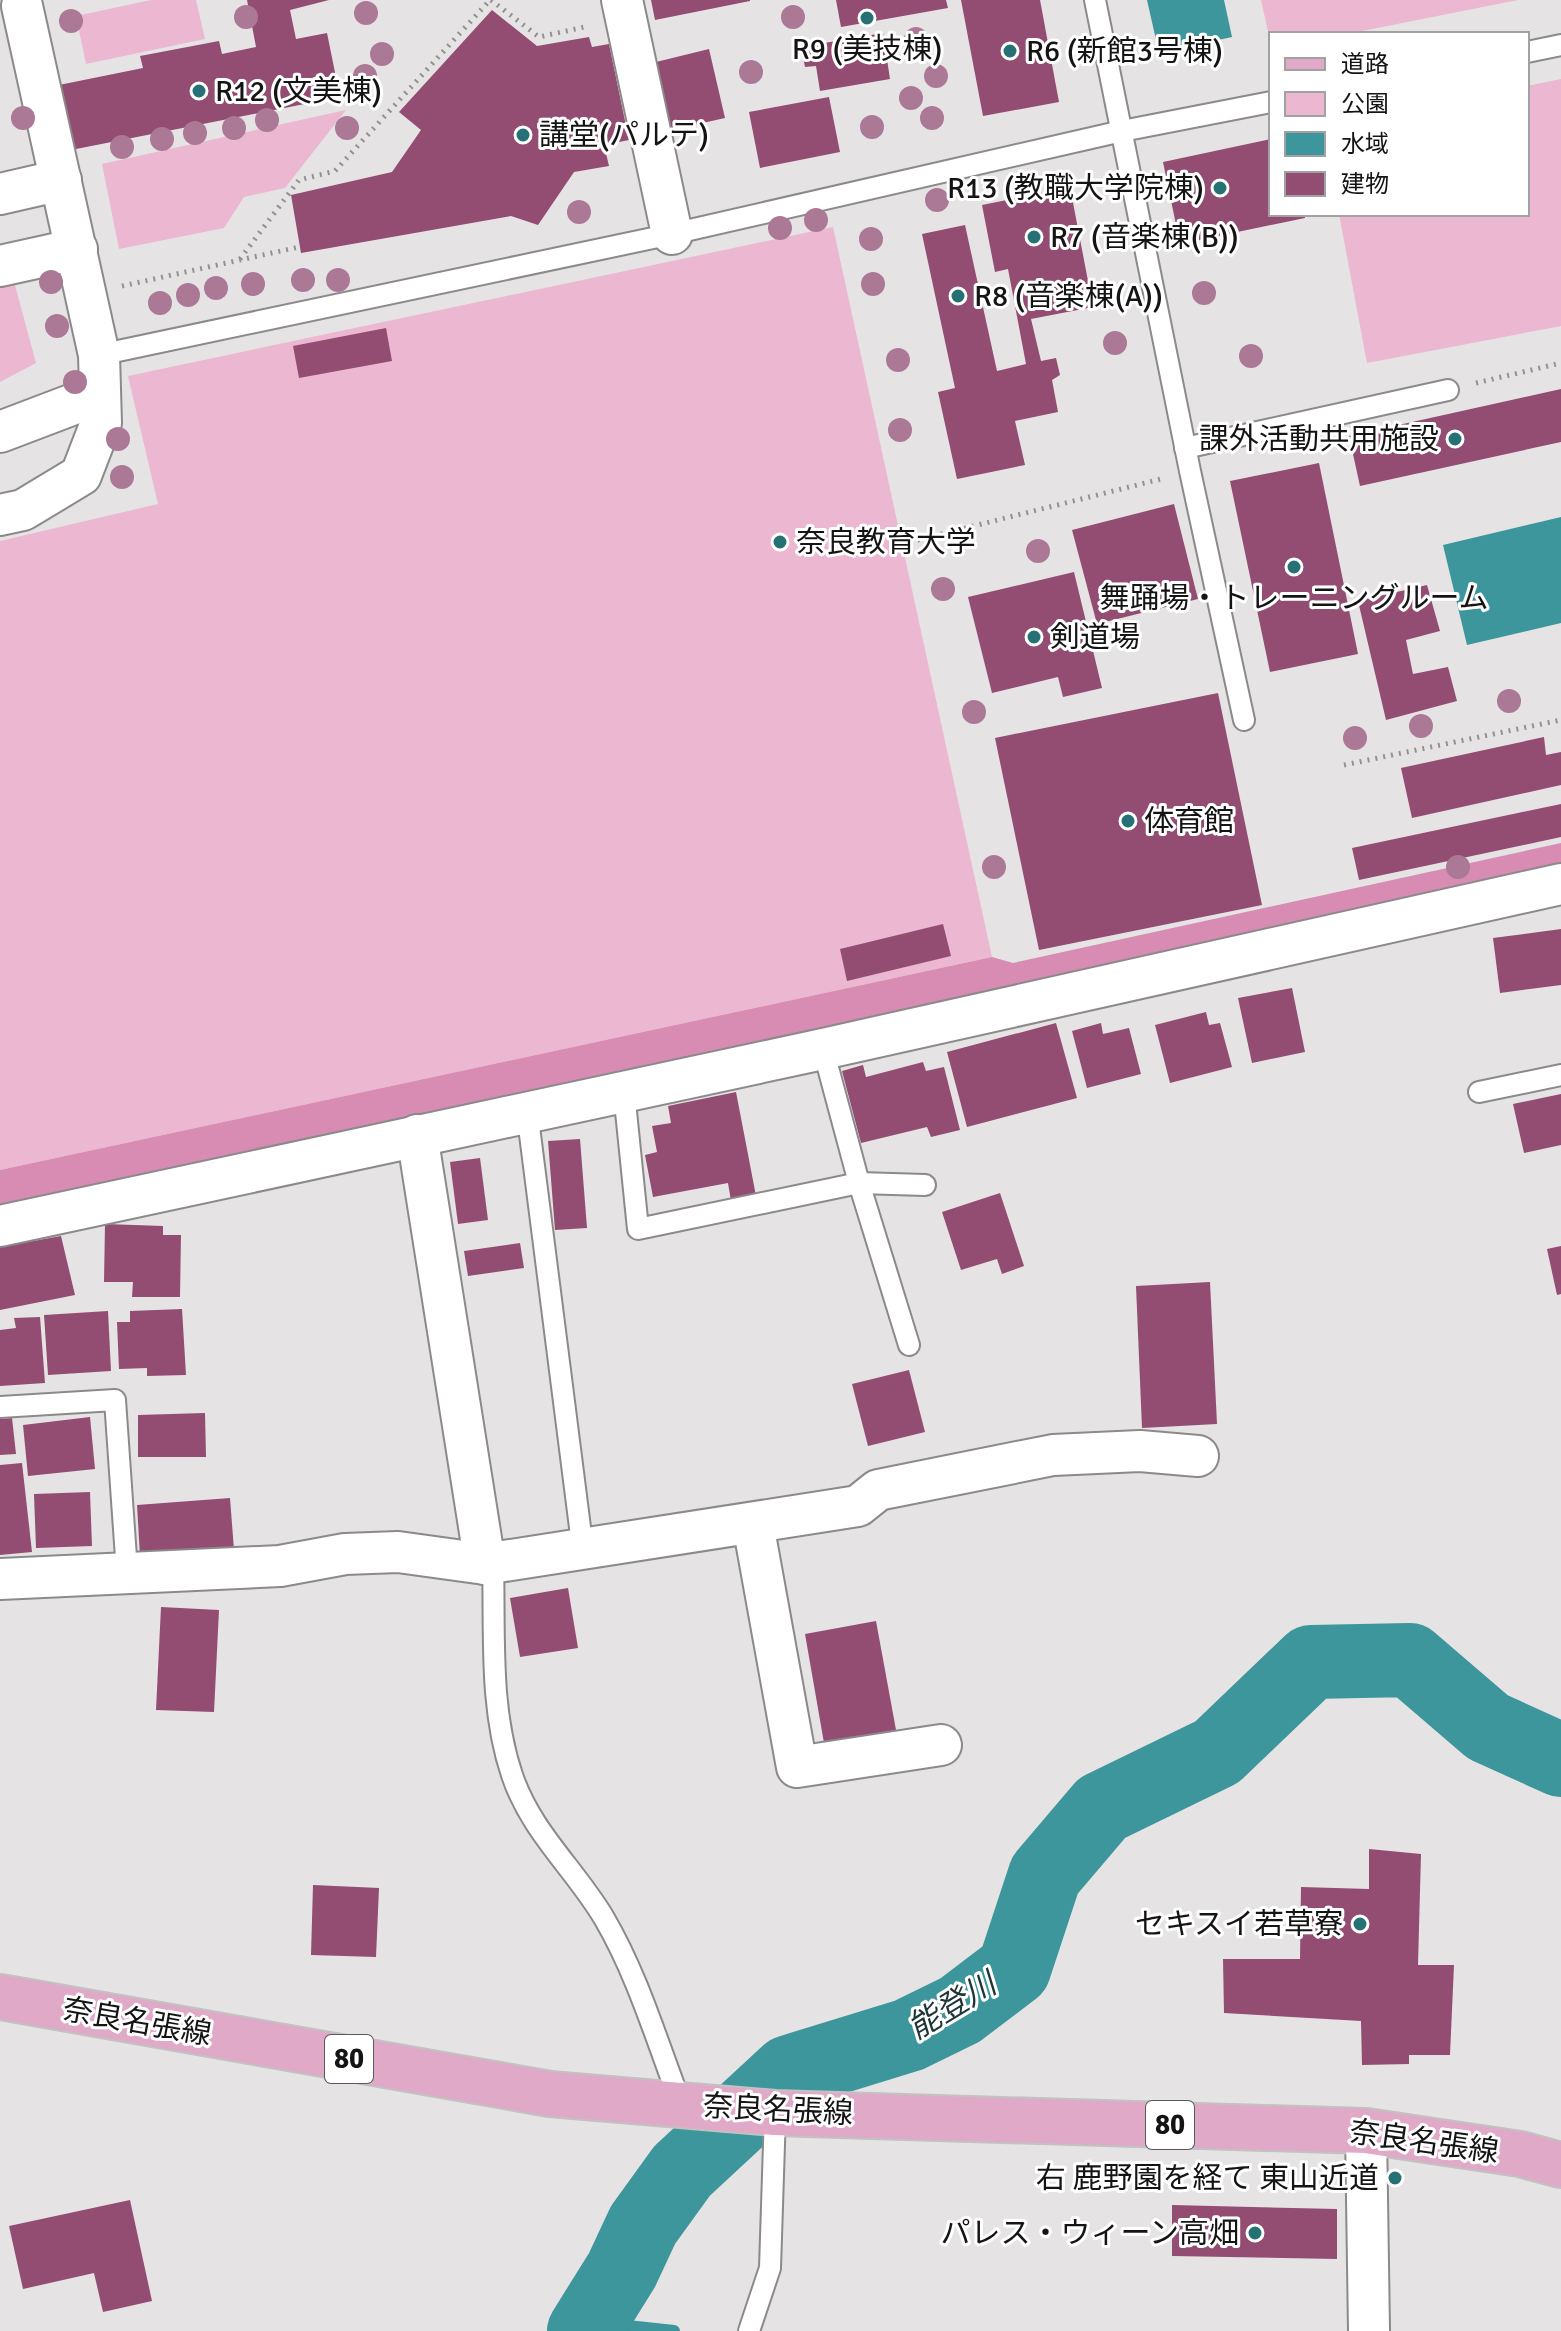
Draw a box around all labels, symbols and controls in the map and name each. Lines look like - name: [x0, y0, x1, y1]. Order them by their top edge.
- marker: R9 (美技棟): [858, 9, 876, 27]
- place label: R9 (美技棟): [792, 31, 942, 68]
- legend: [1269, 32, 1529, 216]
- place label: R6 (新館3号棟): [1026, 33, 1223, 70]
- marker: R6 (新館3号棟): [1001, 42, 1019, 60]
- text: 道路: [1341, 49, 1389, 79]
- place label: R12 (文美棟): [215, 73, 382, 110]
- marker: R12 (文美棟): [190, 82, 208, 100]
- text: 公園: [1341, 89, 1389, 119]
- place label: 講堂(パルテ): [539, 117, 709, 154]
- marker: 講堂(パルテ): [514, 126, 532, 144]
- text: 水域: [1341, 129, 1389, 159]
- text: 建物: [1341, 169, 1389, 199]
- place label: R13 (教職大学院棟): [947, 170, 1204, 207]
- marker: R13 (教職大学院棟): [1211, 179, 1229, 197]
- place label: R7 (音楽棟(B)): [1050, 219, 1239, 256]
- marker: R7 (音楽棟(B)): [1025, 228, 1043, 246]
- place label: R8 (音楽棟(A)): [974, 278, 1163, 315]
- marker: R8 (音楽棟(A)): [949, 287, 967, 305]
- place label: 課外活動共用施設: [1199, 421, 1439, 458]
- marker: 課外活動共用施設: [1446, 430, 1464, 448]
- place label: 奈良教育大学: [796, 524, 976, 561]
- marker: 奈良教育大学: [771, 533, 789, 551]
- marker: 舞踊場・トレーニングルーム: [1285, 558, 1303, 576]
- place label: 舞踊場・トレーニングルーム: [1099, 580, 1489, 617]
- place label: 剣道場: [1050, 619, 1140, 656]
- marker: 剣道場: [1025, 628, 1043, 646]
- place label: 体育館: [1144, 803, 1234, 840]
- marker: 体育館: [1119, 812, 1137, 830]
- place label: セキスイ若草寮: [1135, 1906, 1344, 1943]
- marker: セキスイ若草寮: [1351, 1915, 1369, 1933]
- water label: 能登川: [901, 1963, 1006, 2047]
- street label: 奈良名張線: [60, 1991, 214, 2053]
- road number: 80: [325, 2035, 373, 2083]
- street label: 奈良名張線: [702, 2088, 854, 2132]
- road number: 80: [1146, 2101, 1194, 2149]
- street label: 奈良名張線: [1347, 2113, 1501, 2171]
- place label: 右 鹿野園を経て 東山近道: [1036, 2160, 1379, 2197]
- marker: 右 鹿野園を経て 東山近道: [1386, 2169, 1404, 2187]
- place label: パレス・ウィーン高畑: [941, 2215, 1239, 2252]
- marker: パレス・ウィーン高畑: [1246, 2224, 1264, 2242]

